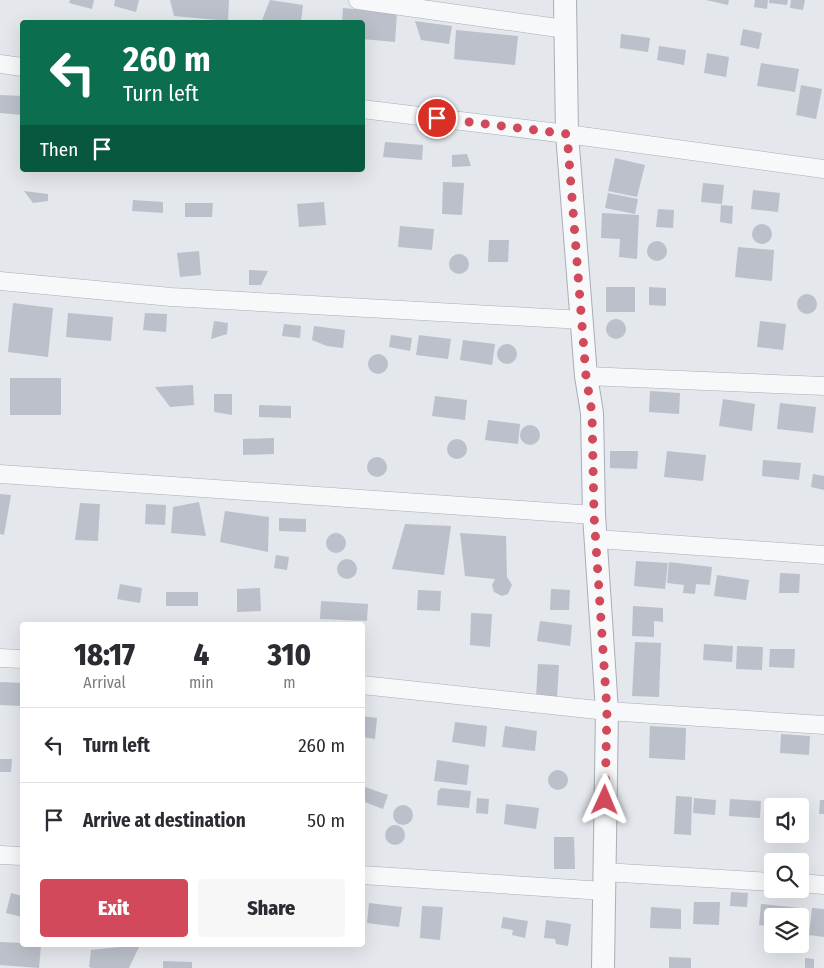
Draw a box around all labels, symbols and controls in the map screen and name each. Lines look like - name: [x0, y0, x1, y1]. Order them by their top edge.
- text: 260 m: [123, 38, 211, 80]
- icon: left: [40, 40, 105, 105]
- text: Turn left: [123, 80, 199, 107]
- pin: [416, 97, 458, 139]
- icon: arrive: [423, 104, 451, 132]
- icon: arrive: [88, 135, 116, 163]
- text: Then: [40, 138, 78, 161]
- text: 18:17: [74, 637, 135, 673]
- text: 4: [193, 637, 209, 673]
- text: 310: [268, 637, 311, 673]
- text: Arrival: [83, 673, 126, 692]
- text: min: [189, 673, 214, 692]
- text: m: [283, 673, 295, 692]
- icon: left: [40, 731, 68, 759]
- text: Turn left: [83, 734, 150, 757]
- text: 260 m: [298, 734, 345, 757]
- position arrow: [578, 773, 630, 825]
- map controls: [764, 798, 809, 953]
- button: sound: [764, 798, 809, 843]
- icon: arrive: [40, 806, 68, 834]
- text: Arrive at destination: [83, 809, 246, 832]
- text: 50 m: [307, 809, 345, 832]
- button: search: [764, 853, 809, 898]
- button: Exit: [40, 879, 188, 937]
- button: Share: [198, 879, 345, 937]
- button: layers: [764, 908, 809, 953]

